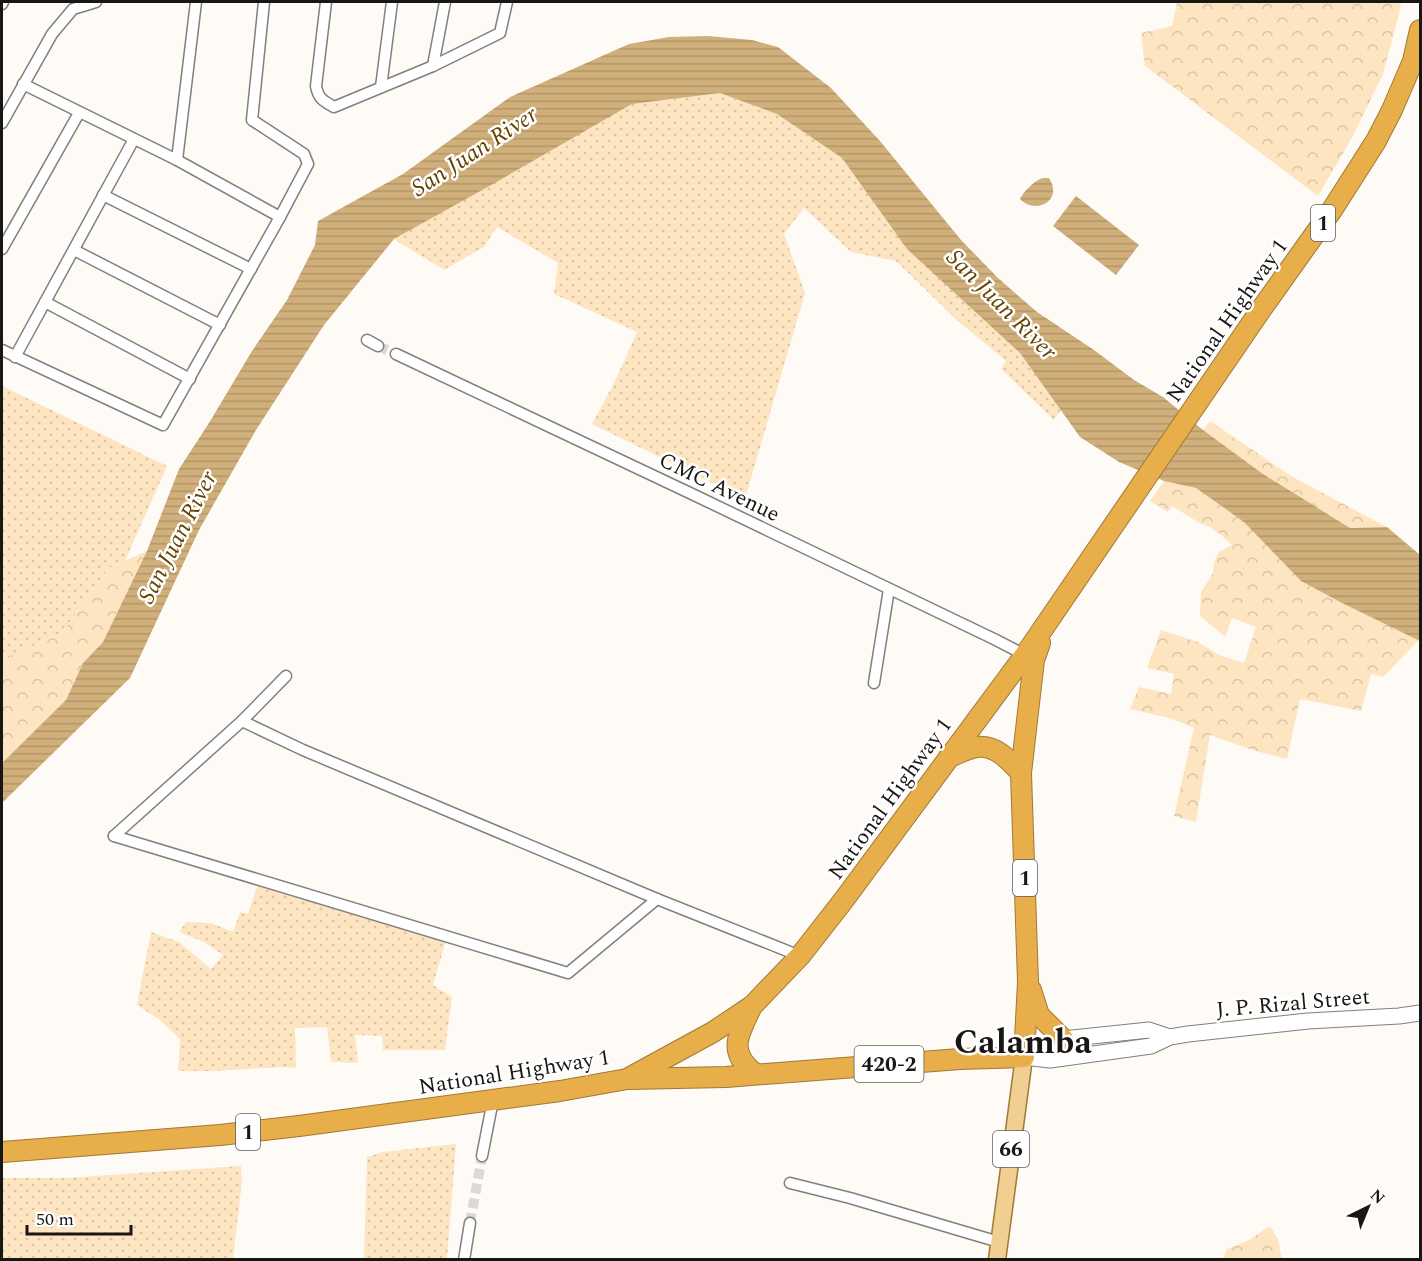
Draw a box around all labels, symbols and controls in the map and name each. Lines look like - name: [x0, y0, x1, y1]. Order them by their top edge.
- water label: San Juan River: [404, 97, 546, 206]
- road number: 1: [1311, 205, 1335, 241]
- street label: National Highway 1: [1158, 232, 1296, 410]
- water label: San Juan River: [937, 241, 1066, 369]
- street label: CMC Avenue: [653, 444, 785, 531]
- water label: San Juan River: [129, 464, 227, 610]
- street label: National Highway 1: [820, 711, 960, 887]
- road number: 1: [1013, 860, 1037, 896]
- street label: J. P. Rizal Street: [1215, 980, 1372, 1027]
- district label: Calamba: [954, 1017, 1092, 1069]
- street label: National Highway 1: [416, 1041, 612, 1104]
- road number: 420-2: [854, 1046, 924, 1082]
- road number: 1: [236, 1114, 260, 1150]
- road number: 66: [993, 1131, 1029, 1167]
- north arrow: [1338, 1177, 1398, 1237]
- text: N: [1365, 1184, 1391, 1210]
- scale bar: [27, 1198, 130, 1236]
- text: 50 m: [36, 1206, 74, 1233]

